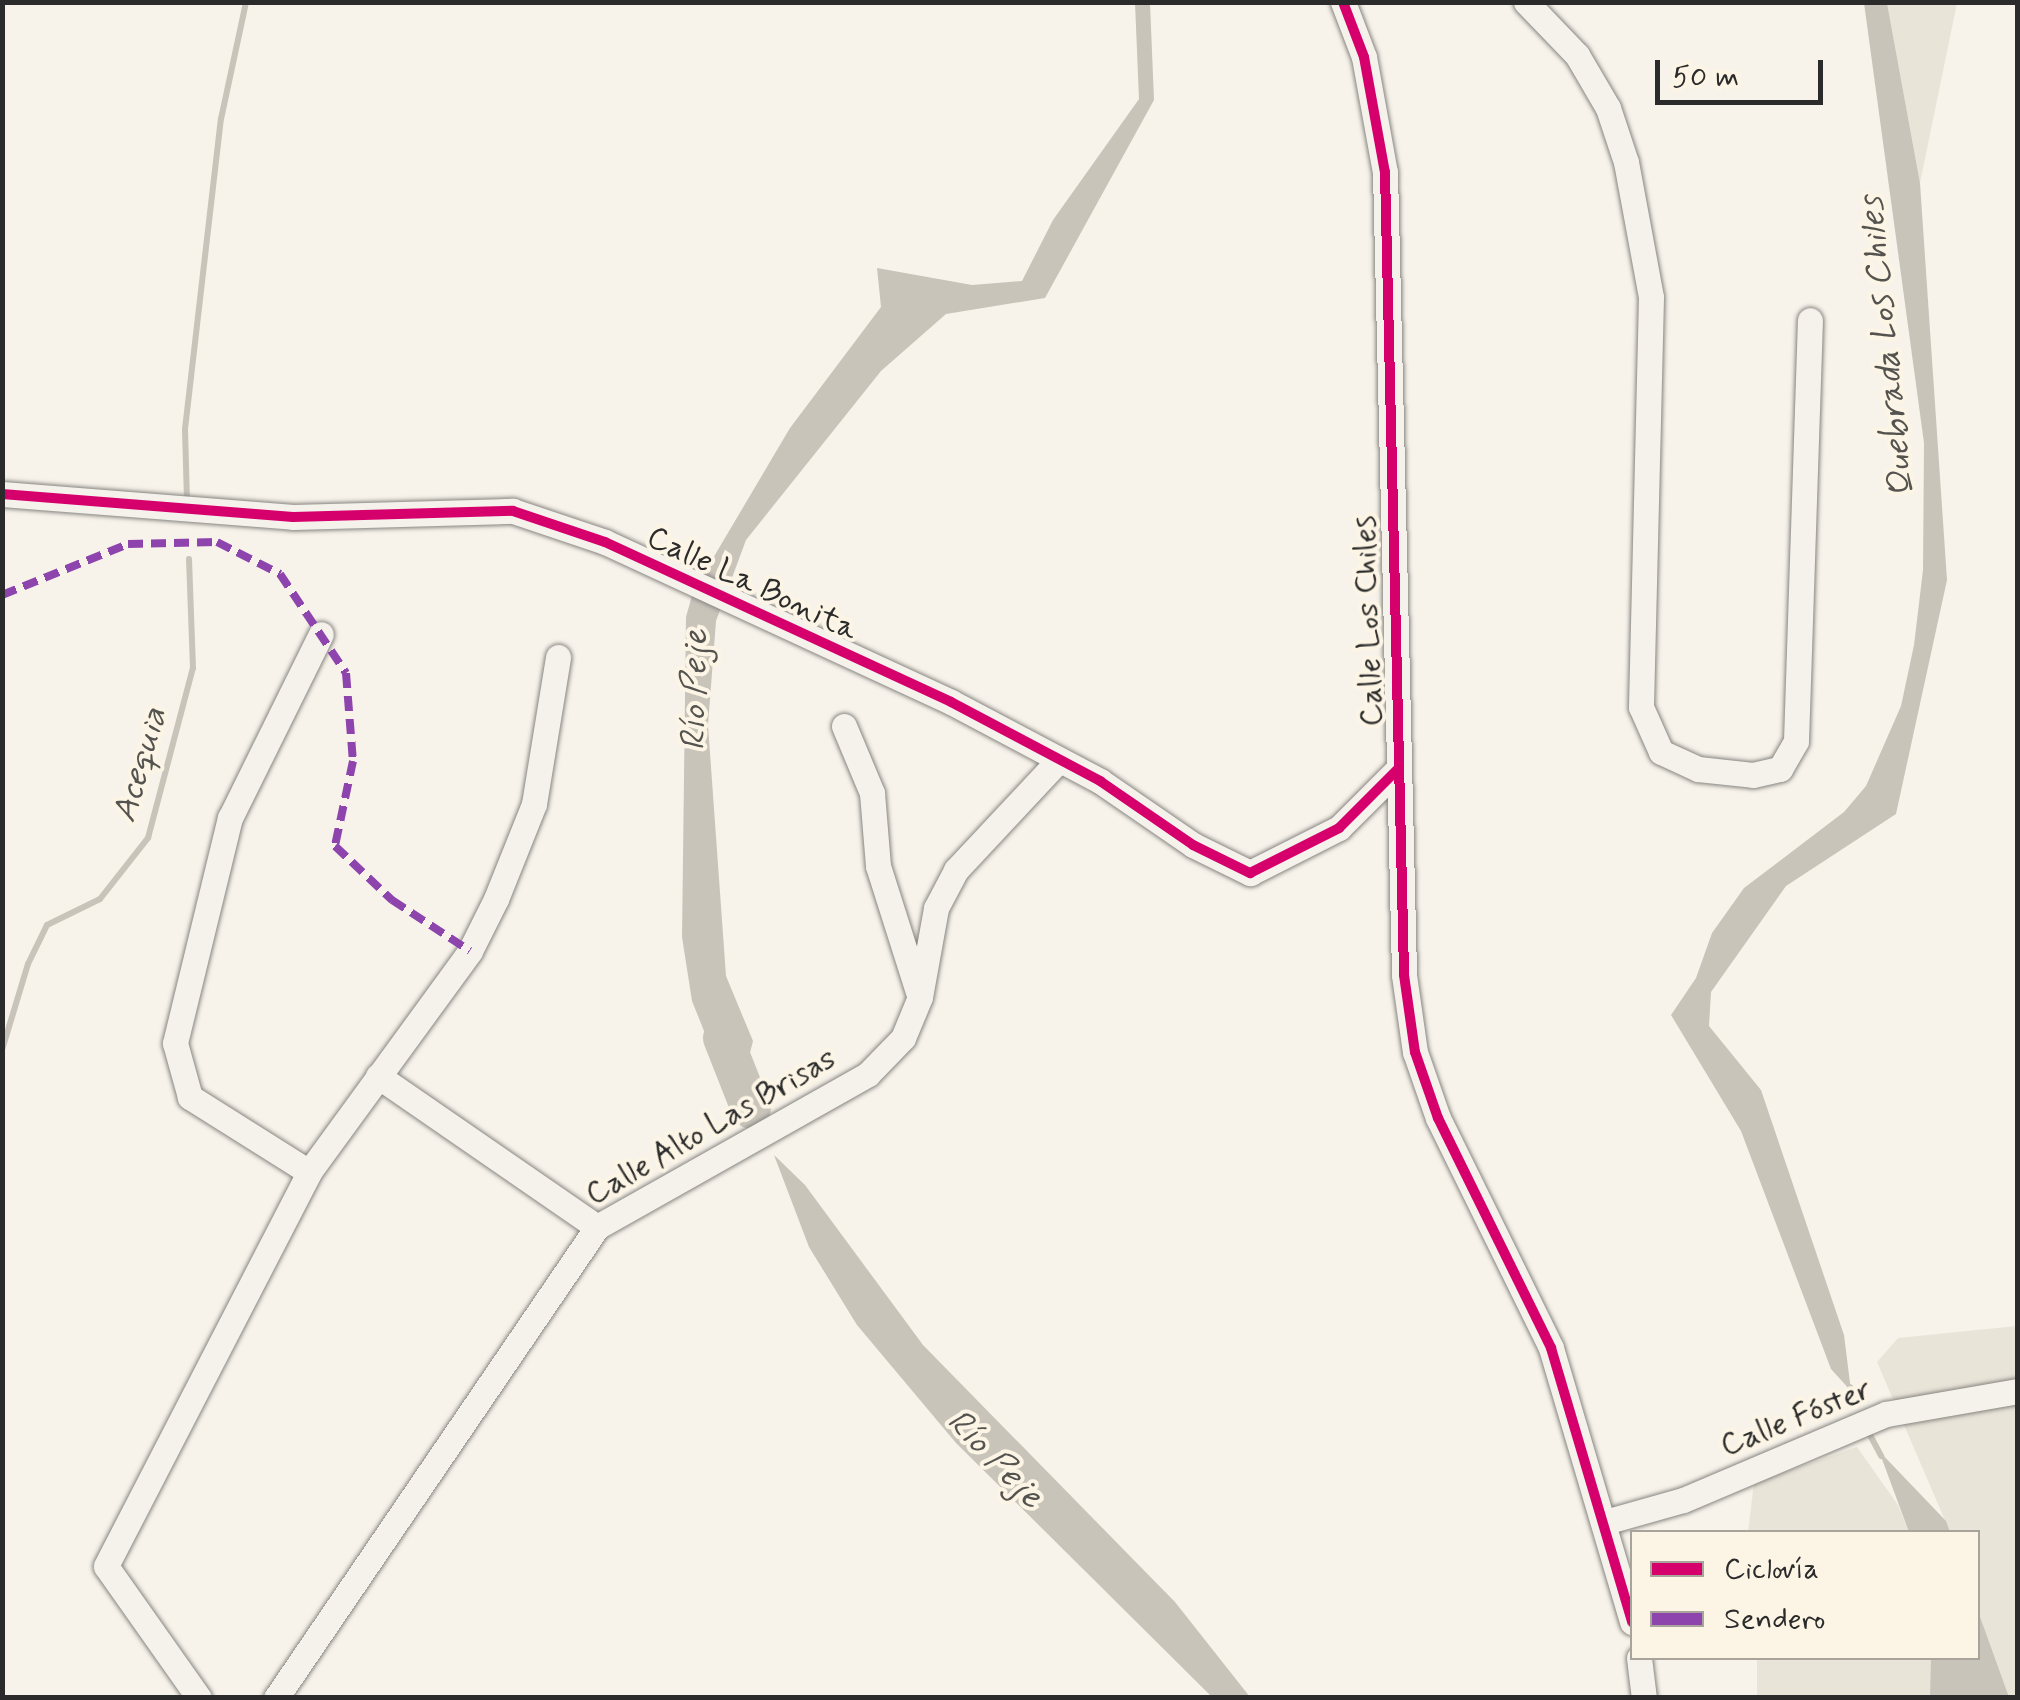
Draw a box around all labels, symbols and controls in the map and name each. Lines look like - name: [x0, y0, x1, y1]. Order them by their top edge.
- scale bar: [1660, 40, 1828, 102]
- text: 50 m: [1672, 58, 1739, 97]
- water label: Quebrada Los Chiles: [1850, 191, 1924, 503]
- street label: Calle Los Chiles: [1346, 512, 1392, 730]
- street label: Calle La Bonita: [646, 521, 858, 647]
- water label: Río Peje: [673, 630, 717, 750]
- water label: Acequia: [104, 703, 176, 827]
- street label: Calle Alto Las Brisas: [580, 1040, 842, 1214]
- street label: Calle Fóster: [1715, 1370, 1877, 1466]
- water label: Río Peje: [939, 1402, 1051, 1516]
- legend: [1630, 1530, 1980, 1660]
- text: Ciclovía: [1724, 1550, 1819, 1589]
- text: Sendero: [1724, 1600, 1825, 1639]

